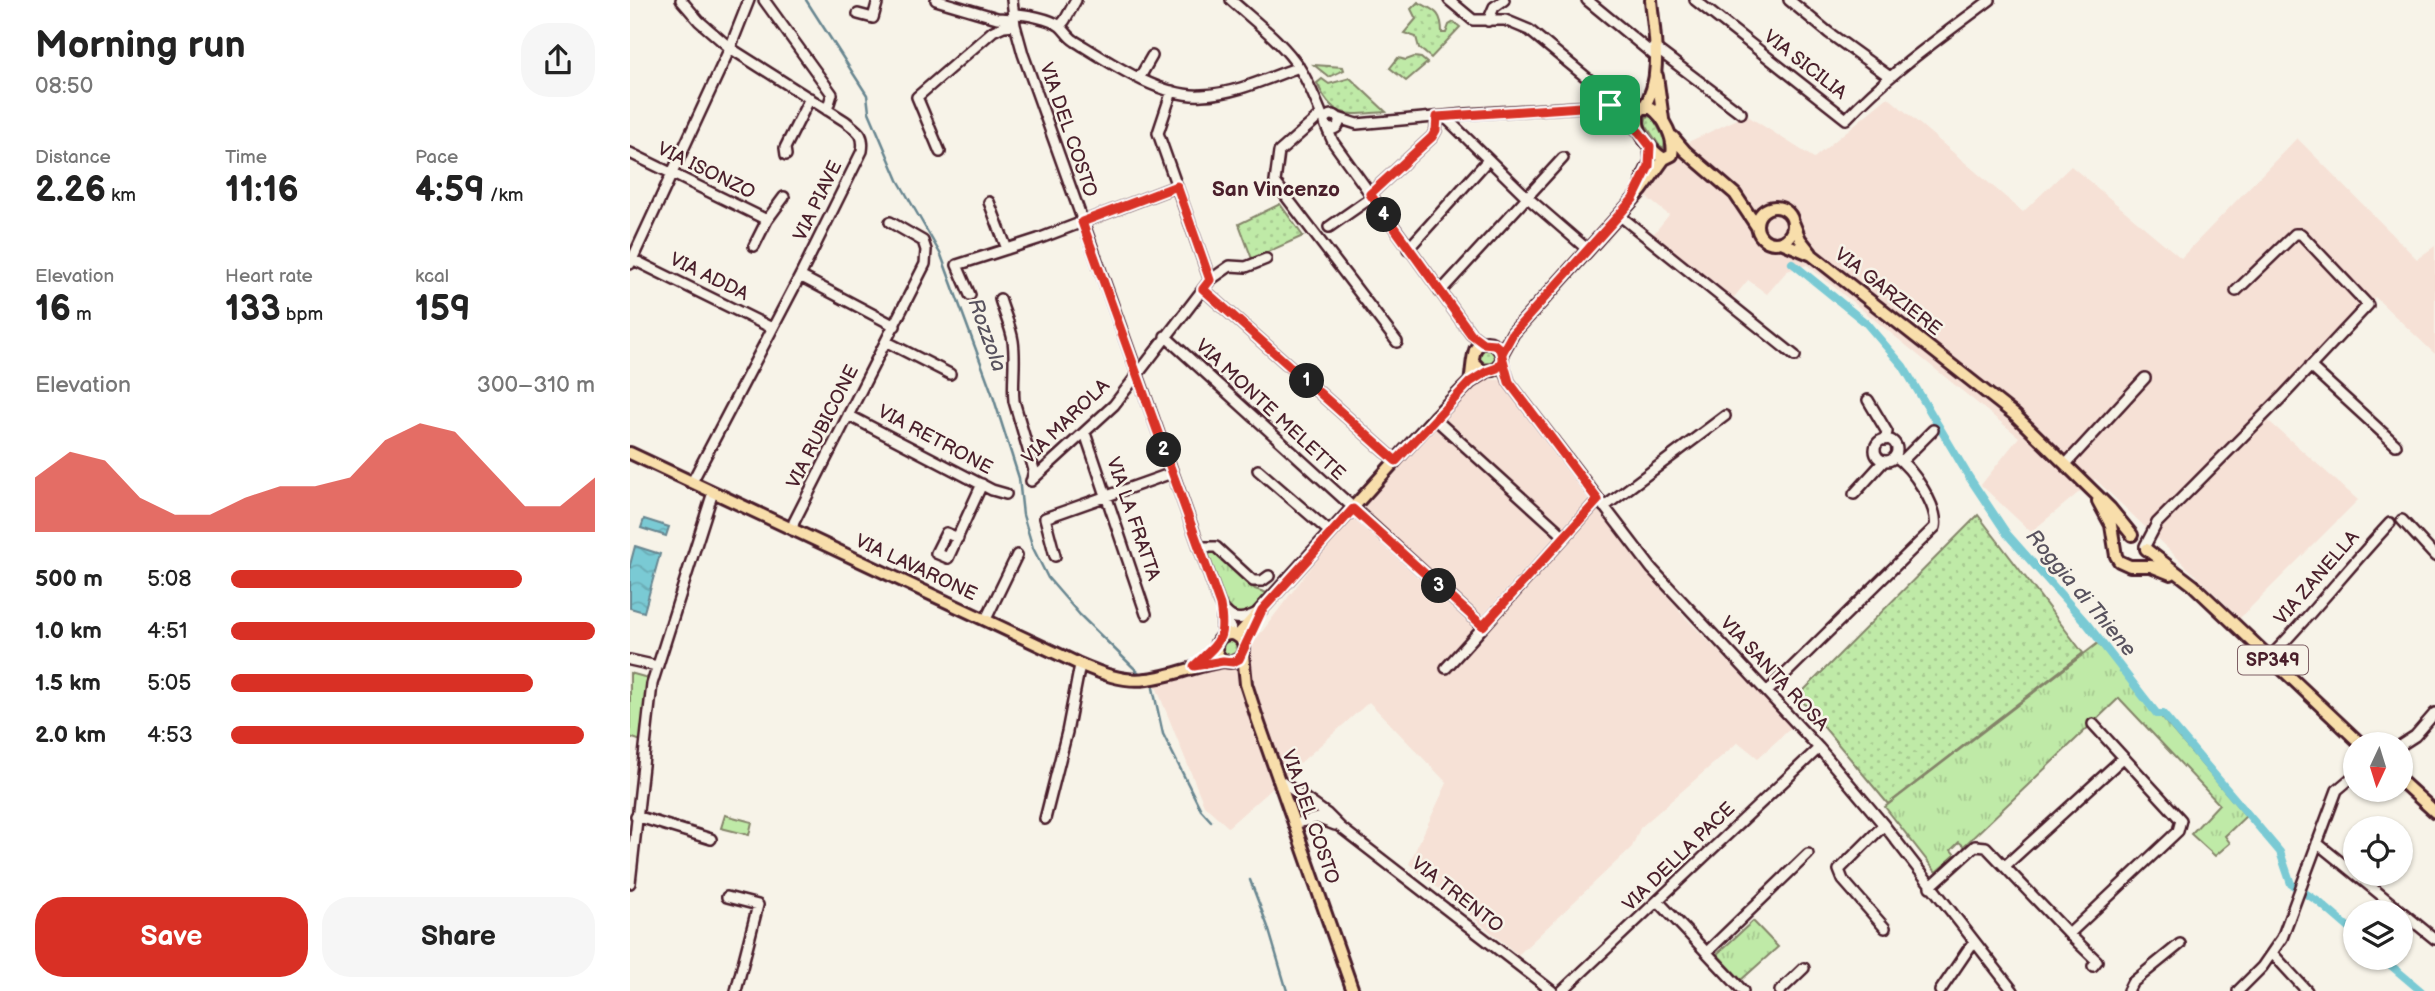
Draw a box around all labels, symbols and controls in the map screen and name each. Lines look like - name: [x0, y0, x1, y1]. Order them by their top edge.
- text: Morning run: [35, 23, 246, 68]
- button: share: [521, 23, 595, 97]
- street label: VIA SICILIA: [1759, 25, 1851, 105]
- street label: VIA DEL COSTO: [1034, 60, 1102, 200]
- text: 08:50: [35, 72, 93, 100]
- pin: [1580, 75, 1640, 135]
- icon: arrive: [1591, 86, 1629, 124]
- street label: VIA ISONZO: [653, 137, 759, 205]
- text: Distance: [35, 146, 111, 169]
- text: Time: [225, 146, 267, 169]
- text: Pace: [415, 146, 458, 169]
- street label: VIA PIAVE: [789, 157, 847, 245]
- text: 2.26: [35, 169, 106, 212]
- text: 11:16: [225, 169, 299, 212]
- text: 4:59: [415, 169, 485, 212]
- district label: San Vincenzo: [1212, 177, 1340, 202]
- text: km: [106, 184, 136, 207]
- text: /km: [485, 184, 523, 207]
- pin: 4: [1366, 198, 1402, 232]
- text: 4: [1378, 203, 1389, 226]
- street label: VIA GARZIERE: [1830, 243, 1946, 341]
- street label: VIA ADDA: [666, 248, 752, 306]
- text: Elevation: [35, 265, 114, 288]
- text: Heart rate: [225, 265, 313, 288]
- text: kcal: [415, 265, 449, 288]
- text: 16: [35, 288, 71, 331]
- text: 133: [225, 288, 281, 331]
- text: 159: [415, 288, 470, 331]
- water label: Rozzola: [962, 295, 1012, 375]
- text: m: [71, 303, 92, 326]
- text: bpm: [281, 303, 323, 326]
- street label: VIA MONTE MELETTE: [1190, 335, 1350, 485]
- street label: VIA RUBICONE: [782, 361, 864, 493]
- pin: 1: [1290, 364, 1324, 398]
- text: 1: [1303, 369, 1311, 392]
- text: Elevation: [35, 371, 131, 399]
- text: 300–310 m: [477, 371, 595, 399]
- street label: VIA MAROLA: [1017, 374, 1115, 469]
- street label: VIA RETRONE: [874, 400, 996, 480]
- pin: 2: [1146, 433, 1182, 468]
- text: 2: [1158, 438, 1169, 461]
- street label: VIA LA FRATTA: [1101, 454, 1165, 584]
- water label: Roggia di Thiene: [2021, 524, 2141, 662]
- street label: VIA ZANELLA: [2270, 526, 2365, 630]
- street label: VIA LAVARONE: [851, 530, 981, 606]
- text: 500 m: [35, 565, 103, 593]
- text: 5:08: [147, 565, 192, 593]
- pin: 3: [1422, 568, 1456, 604]
- text: 3: [1433, 574, 1444, 597]
- street label: VIA SANTA ROSA: [1715, 612, 1833, 736]
- text: 1.0 km: [35, 617, 102, 645]
- text: 4:51: [147, 617, 188, 645]
- road number: SP349: [2238, 646, 2308, 674]
- text: 1.5 km: [35, 669, 101, 697]
- text: 5:05: [147, 669, 192, 697]
- text: 2.0 km: [35, 721, 106, 749]
- text: 4:53: [147, 721, 193, 749]
- north arrow: [2343, 732, 2413, 802]
- map controls: [2343, 732, 2413, 970]
- street label: VIA DEL COSTO: [1276, 747, 1344, 887]
- street label: VIA DELLA PACE: [1618, 798, 1740, 916]
- button: locate: [2343, 816, 2413, 886]
- street label: VIA TRENTO: [1406, 852, 1508, 938]
- button: Save: [35, 897, 308, 977]
- button: Share: [322, 897, 595, 977]
- button: layers: [2343, 900, 2413, 970]

